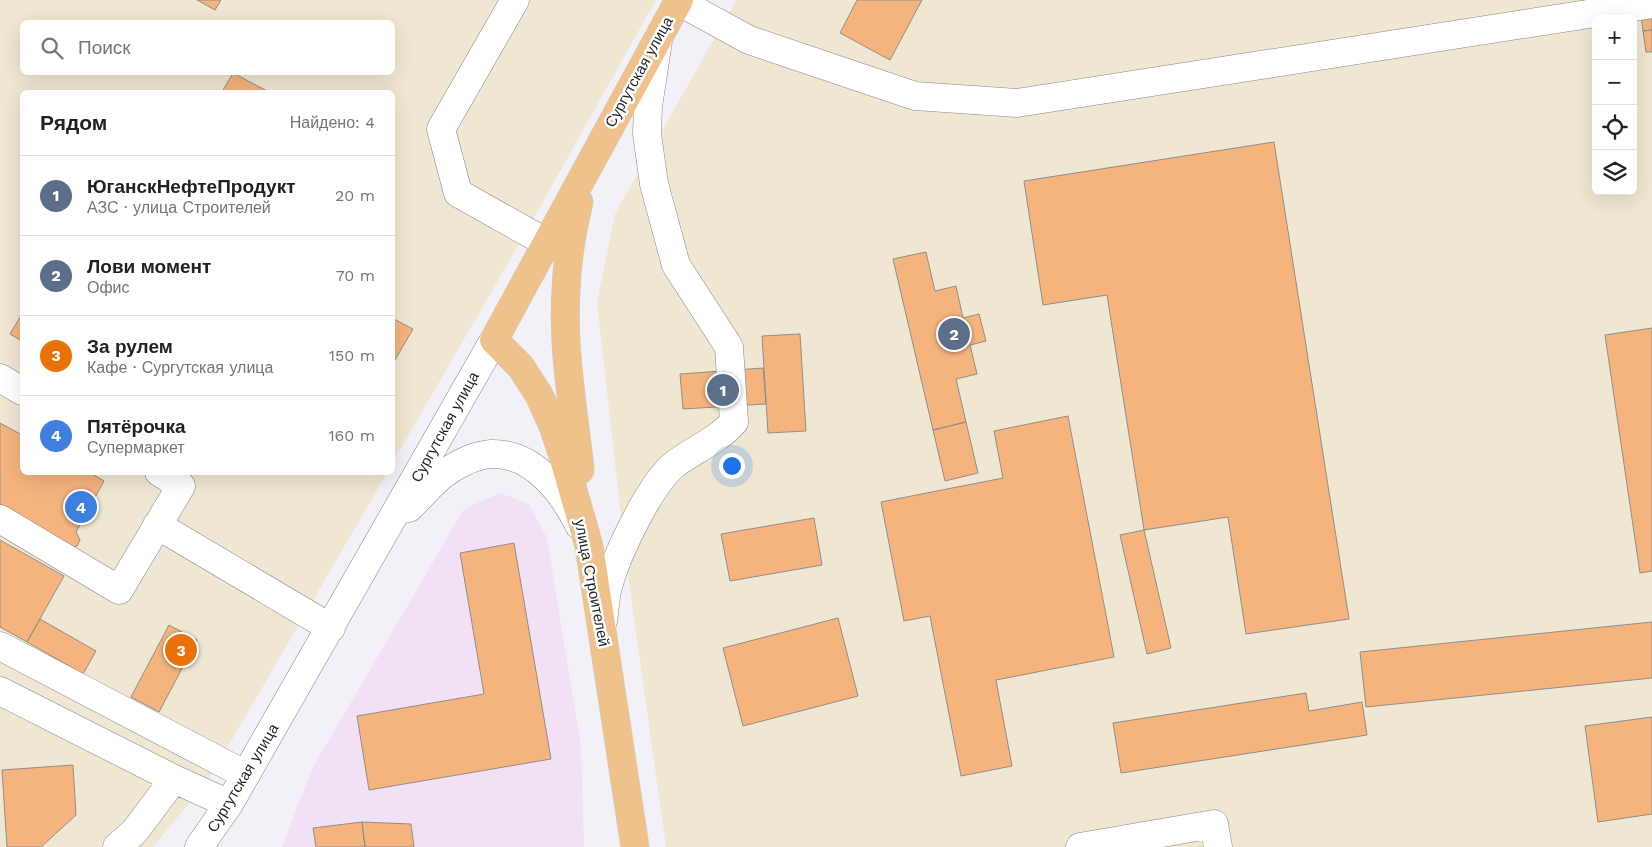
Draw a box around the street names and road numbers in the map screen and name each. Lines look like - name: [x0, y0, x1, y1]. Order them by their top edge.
- street label: Сургутская улица: [601, 13, 677, 130]
- street label: Сургутская улица: [407, 368, 483, 485]
- street label: улица Строителей: [571, 518, 613, 648]
- street label: Сургутская улица: [204, 720, 283, 836]

